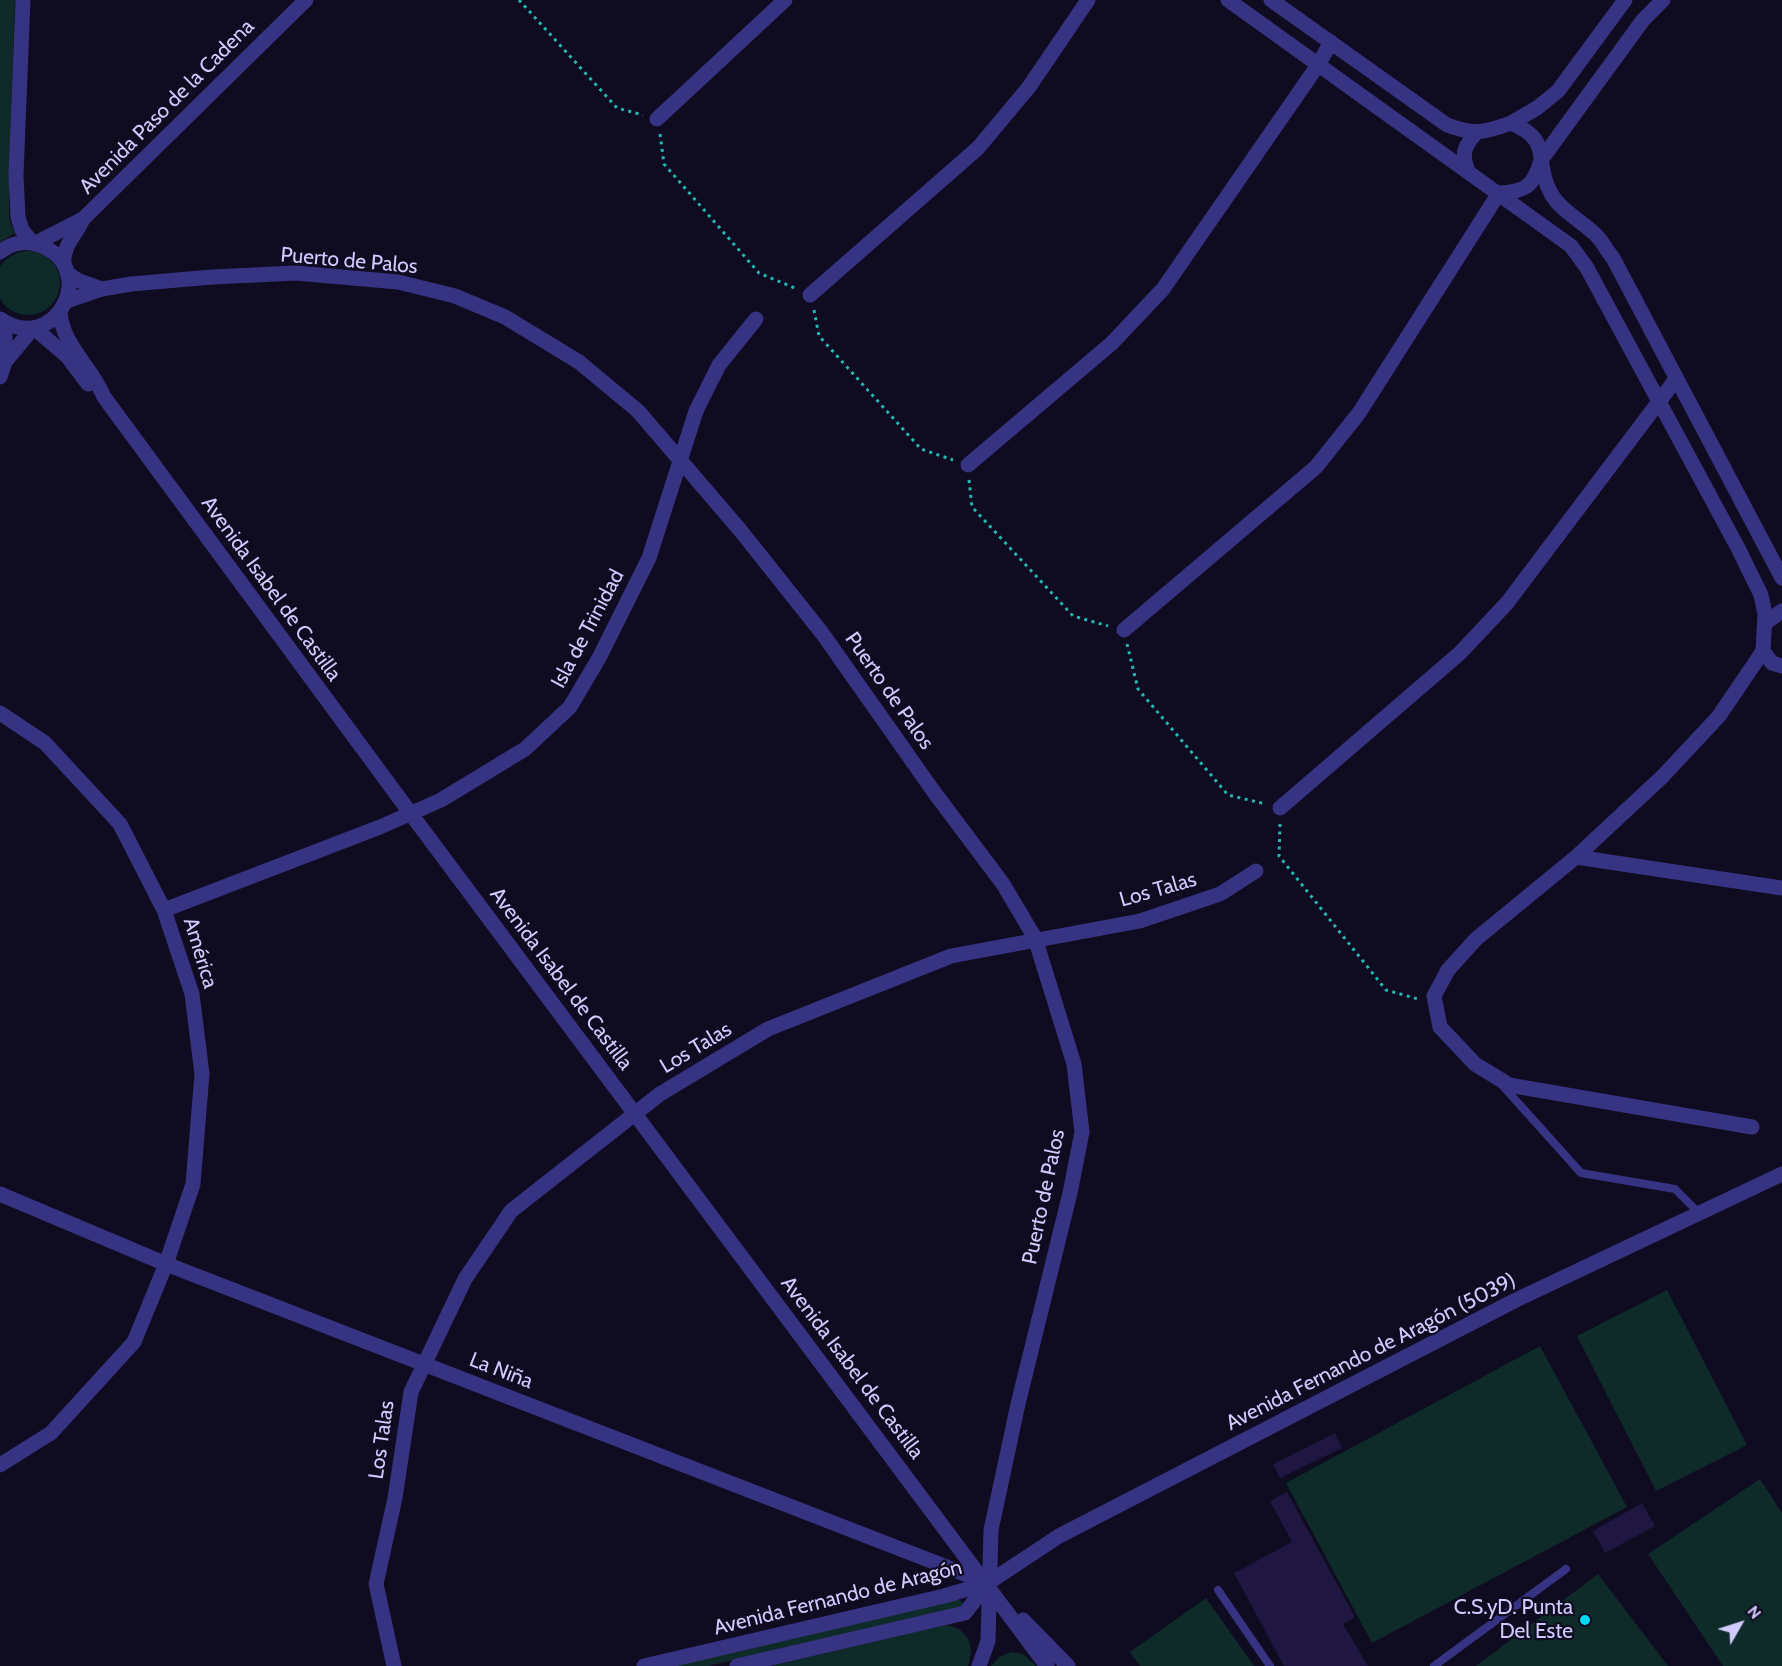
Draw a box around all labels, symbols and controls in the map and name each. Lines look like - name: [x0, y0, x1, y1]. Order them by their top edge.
- street label: Avenida Paso de la Cadena: [74, 14, 260, 200]
- street label: Puerto de Palos: [279, 242, 419, 280]
- street label: Avenida Isabel de Castilla: [196, 492, 346, 686]
- street label: Isla de Trinidad: [546, 565, 630, 693]
- street label: Puerto de Palos: [839, 627, 939, 755]
- street label: Los Talas: [1117, 867, 1199, 913]
- street label: Avenida Isabel de Castilla: [484, 883, 638, 1075]
- street label: América: [177, 915, 223, 991]
- street label: Los Talas: [656, 1017, 736, 1079]
- street label: Puerto de Palos: [1017, 1127, 1071, 1267]
- street label: Avenida Fernando de Aragón (5039): [1222, 1268, 1520, 1436]
- street label: Avenida Isabel de Castilla: [775, 1272, 929, 1464]
- street label: La Niña: [466, 1347, 536, 1395]
- street label: Los Talas: [364, 1399, 400, 1481]
- street label: Avenida Fernando de Aragón: [711, 1555, 965, 1641]
- north arrow: [1710, 1594, 1770, 1654]
- place label: C.S.yD. Punta Del Este: [1454, 1595, 1573, 1645]
- text: N: [1743, 1602, 1765, 1623]
- marker: C.S.yD. Punta Del Este: [1578, 1613, 1592, 1627]

